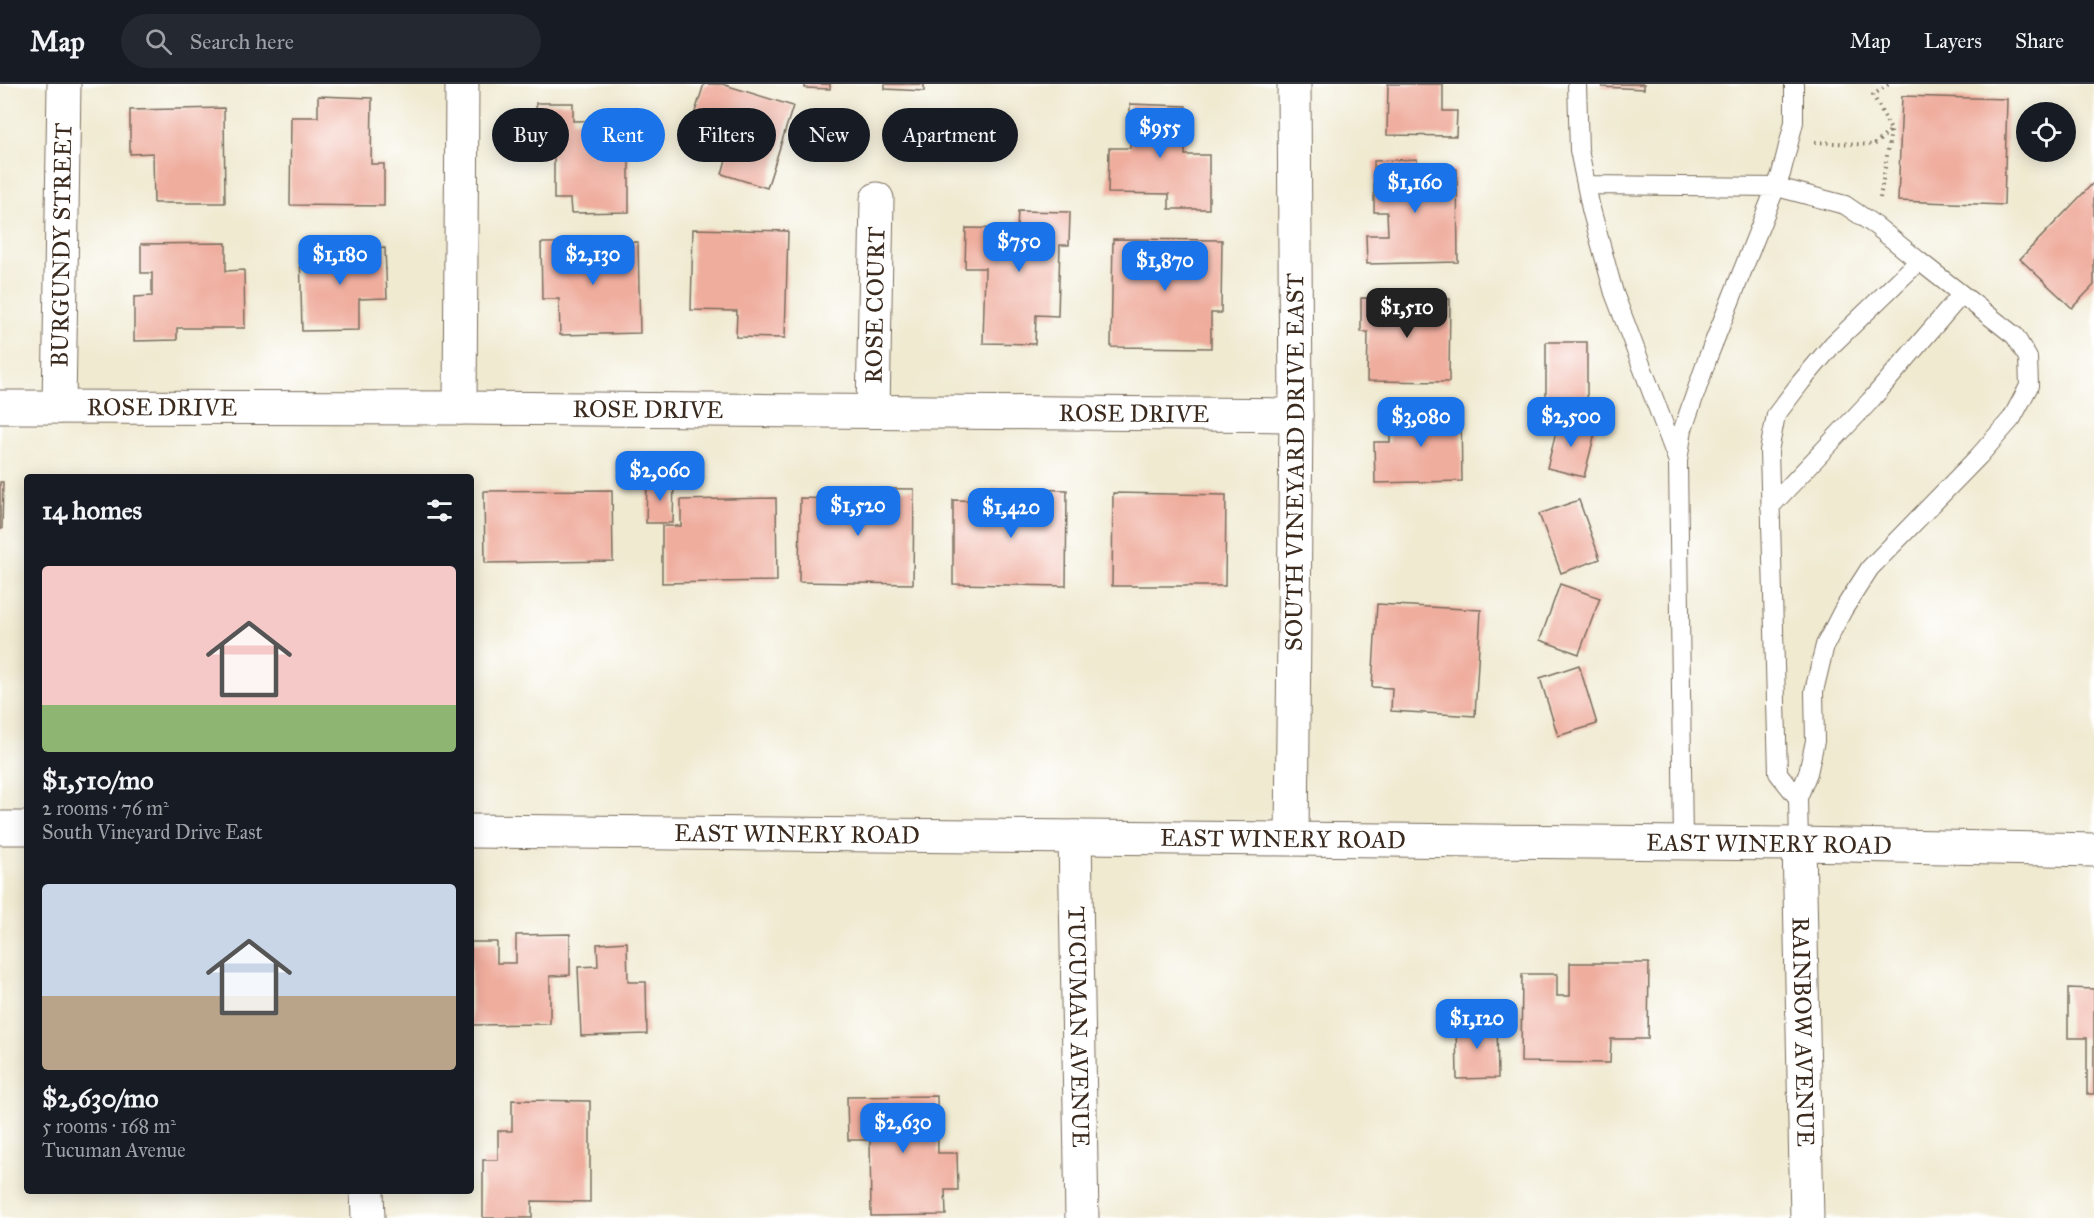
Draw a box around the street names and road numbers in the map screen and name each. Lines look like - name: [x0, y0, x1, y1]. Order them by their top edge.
- street label: BURGUNDY STREET: [45, 122, 78, 368]
- street label: ROSE COURT: [859, 226, 891, 384]
- street label: SOUTH VINEYARD DRIVE EAST: [1279, 273, 1311, 651]
- street label: ROSE DRIVE: [87, 392, 237, 423]
- street label: ROSE DRIVE: [573, 394, 723, 425]
- street label: ROSE DRIVE: [1059, 398, 1209, 429]
- street label: EAST WINERY ROAD: [674, 818, 920, 850]
- street label: EAST WINERY ROAD: [1160, 823, 1406, 855]
- street label: EAST WINERY ROAD: [1646, 828, 1892, 861]
- street label: TUCUMAN AVENUE: [1061, 906, 1096, 1148]
- street label: RAINBOW AVENUE: [1786, 917, 1820, 1147]

